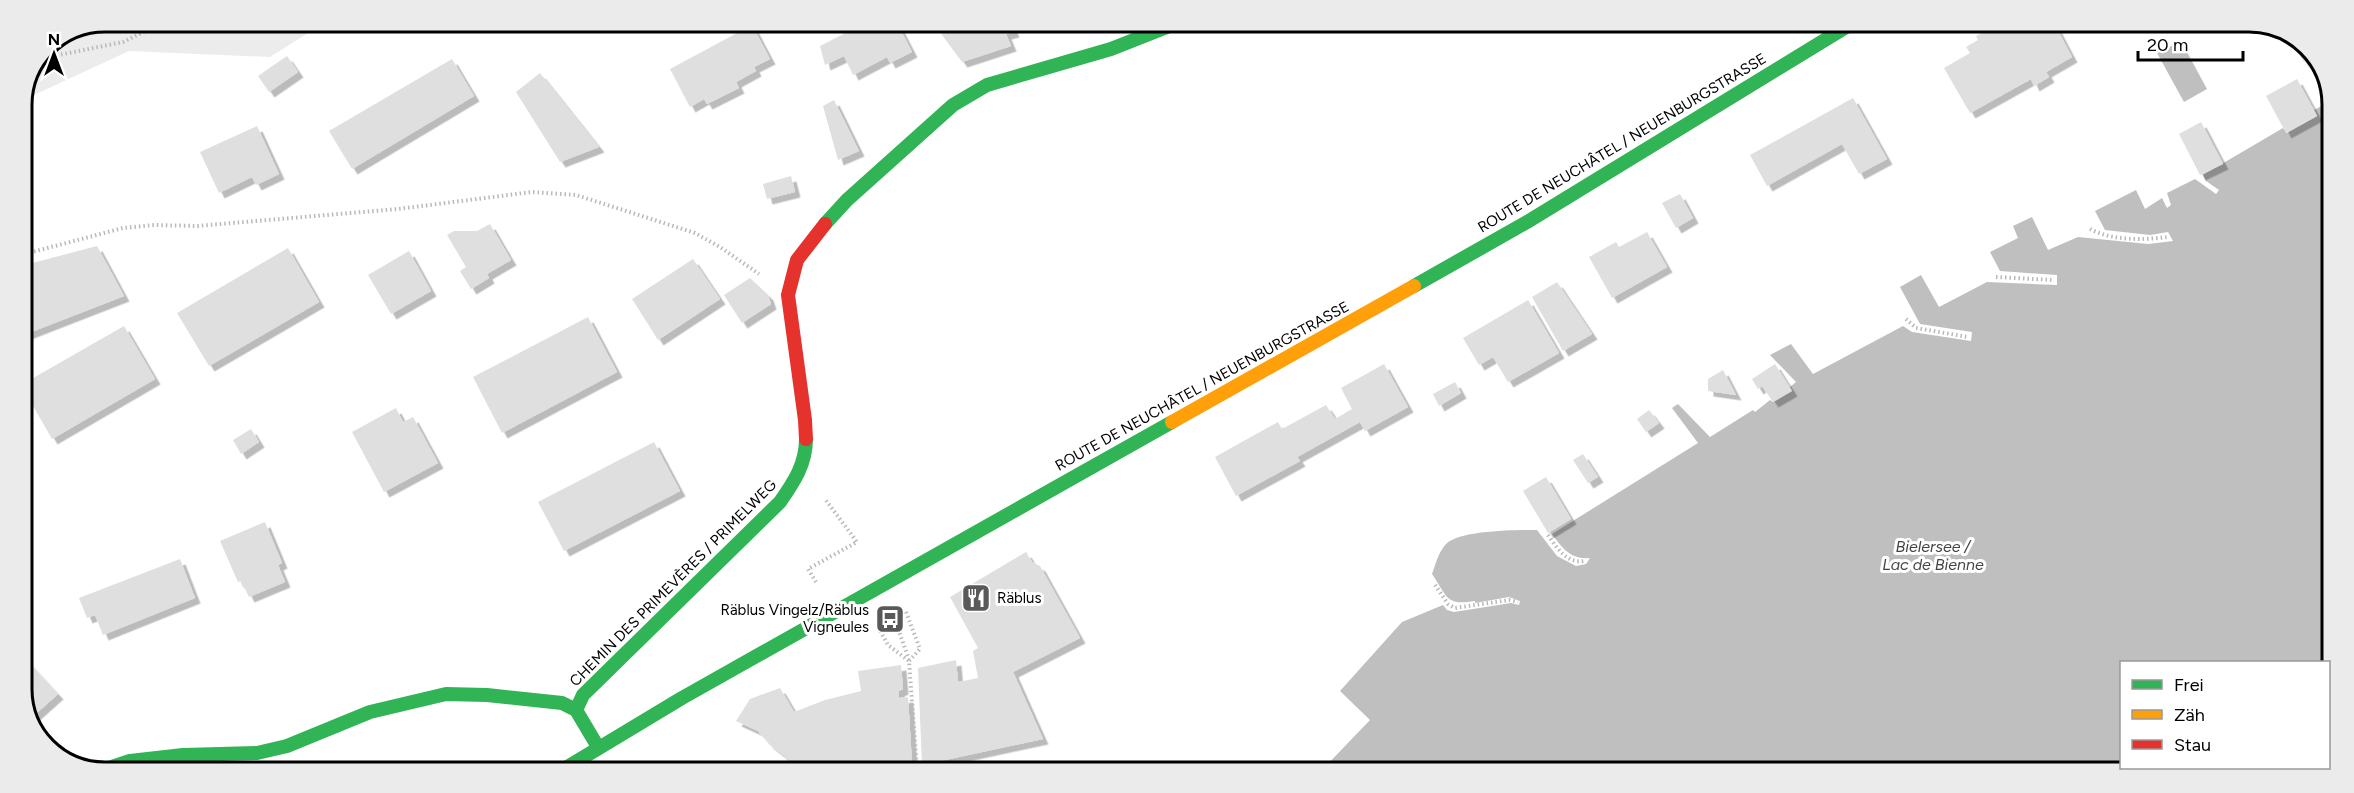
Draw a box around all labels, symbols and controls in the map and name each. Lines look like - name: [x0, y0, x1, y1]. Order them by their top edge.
- north arrow: [24, 24, 84, 84]
- scale bar: [2138, 24, 2243, 62]
- text: N: [48, 30, 60, 49]
- text: 20 m: [2147, 34, 2188, 56]
- street label: ROUTE DE NEUCHÂTEL / NEUENBURGSTRASSE: [1475, 49, 1769, 237]
- street label: ROUTE DE NEUCHÂTEL / NEUENBURGSTRASSE: [1052, 297, 1352, 475]
- street label: CHEMIN DES PRIMEVÈRES / PRIMELWEG: [566, 476, 780, 690]
- water label: Bielersee / Lac de Bienne: [1882, 537, 1984, 574]
- restaurant icon: Räblus: [960, 582, 992, 614]
- place label: Räblus: [997, 589, 1041, 607]
- place label: Räblus Vingelz/Räblus Vigneules: [721, 601, 869, 636]
- bus stop icon: Räblus Vingelz/Räblus Vigneules: [874, 603, 906, 635]
- legend: [2120, 661, 2330, 769]
- text: Frei: [2174, 674, 2204, 696]
- text: Zäh: [2174, 704, 2205, 726]
- text: Stau: [2174, 734, 2211, 756]

